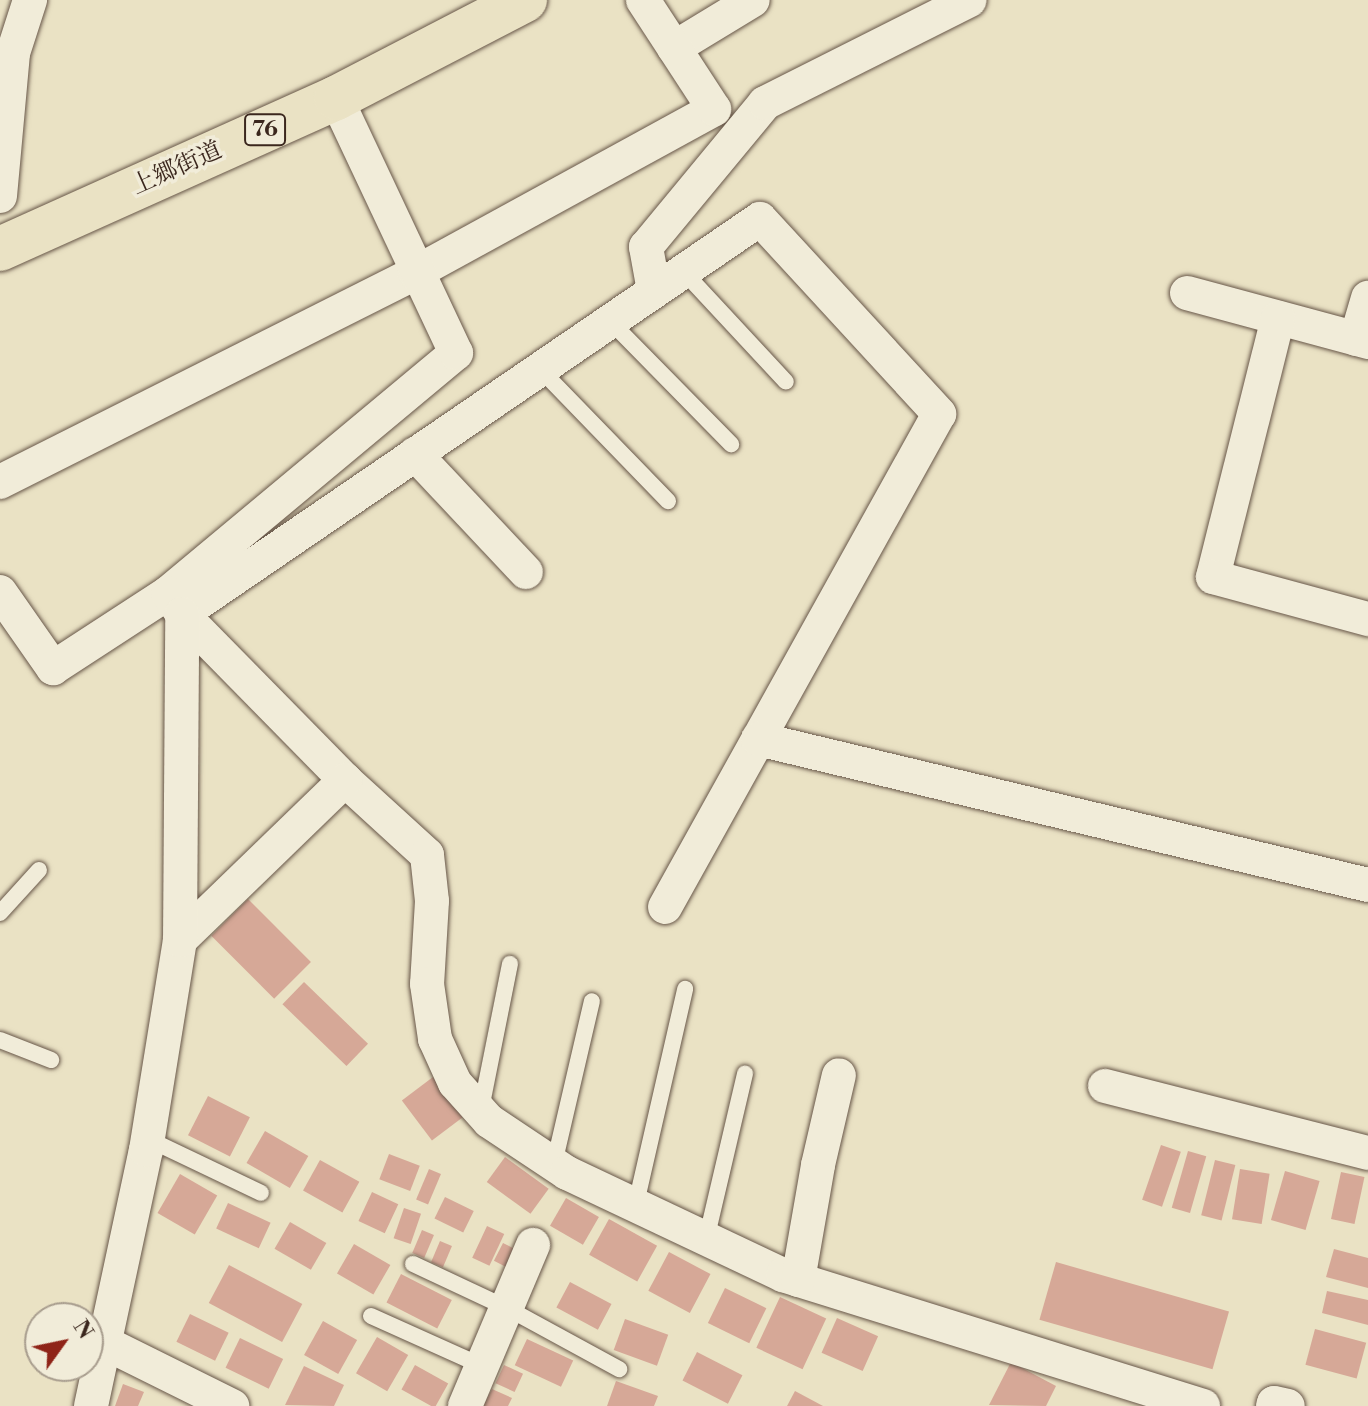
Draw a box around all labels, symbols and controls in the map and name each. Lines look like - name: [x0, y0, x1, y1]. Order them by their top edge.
- road number: 76: [243, 112, 287, 148]
- street label: 上郷街道: [127, 136, 227, 202]
- north arrow: [24, 1302, 104, 1382]
- text: N: [67, 1315, 99, 1344]

